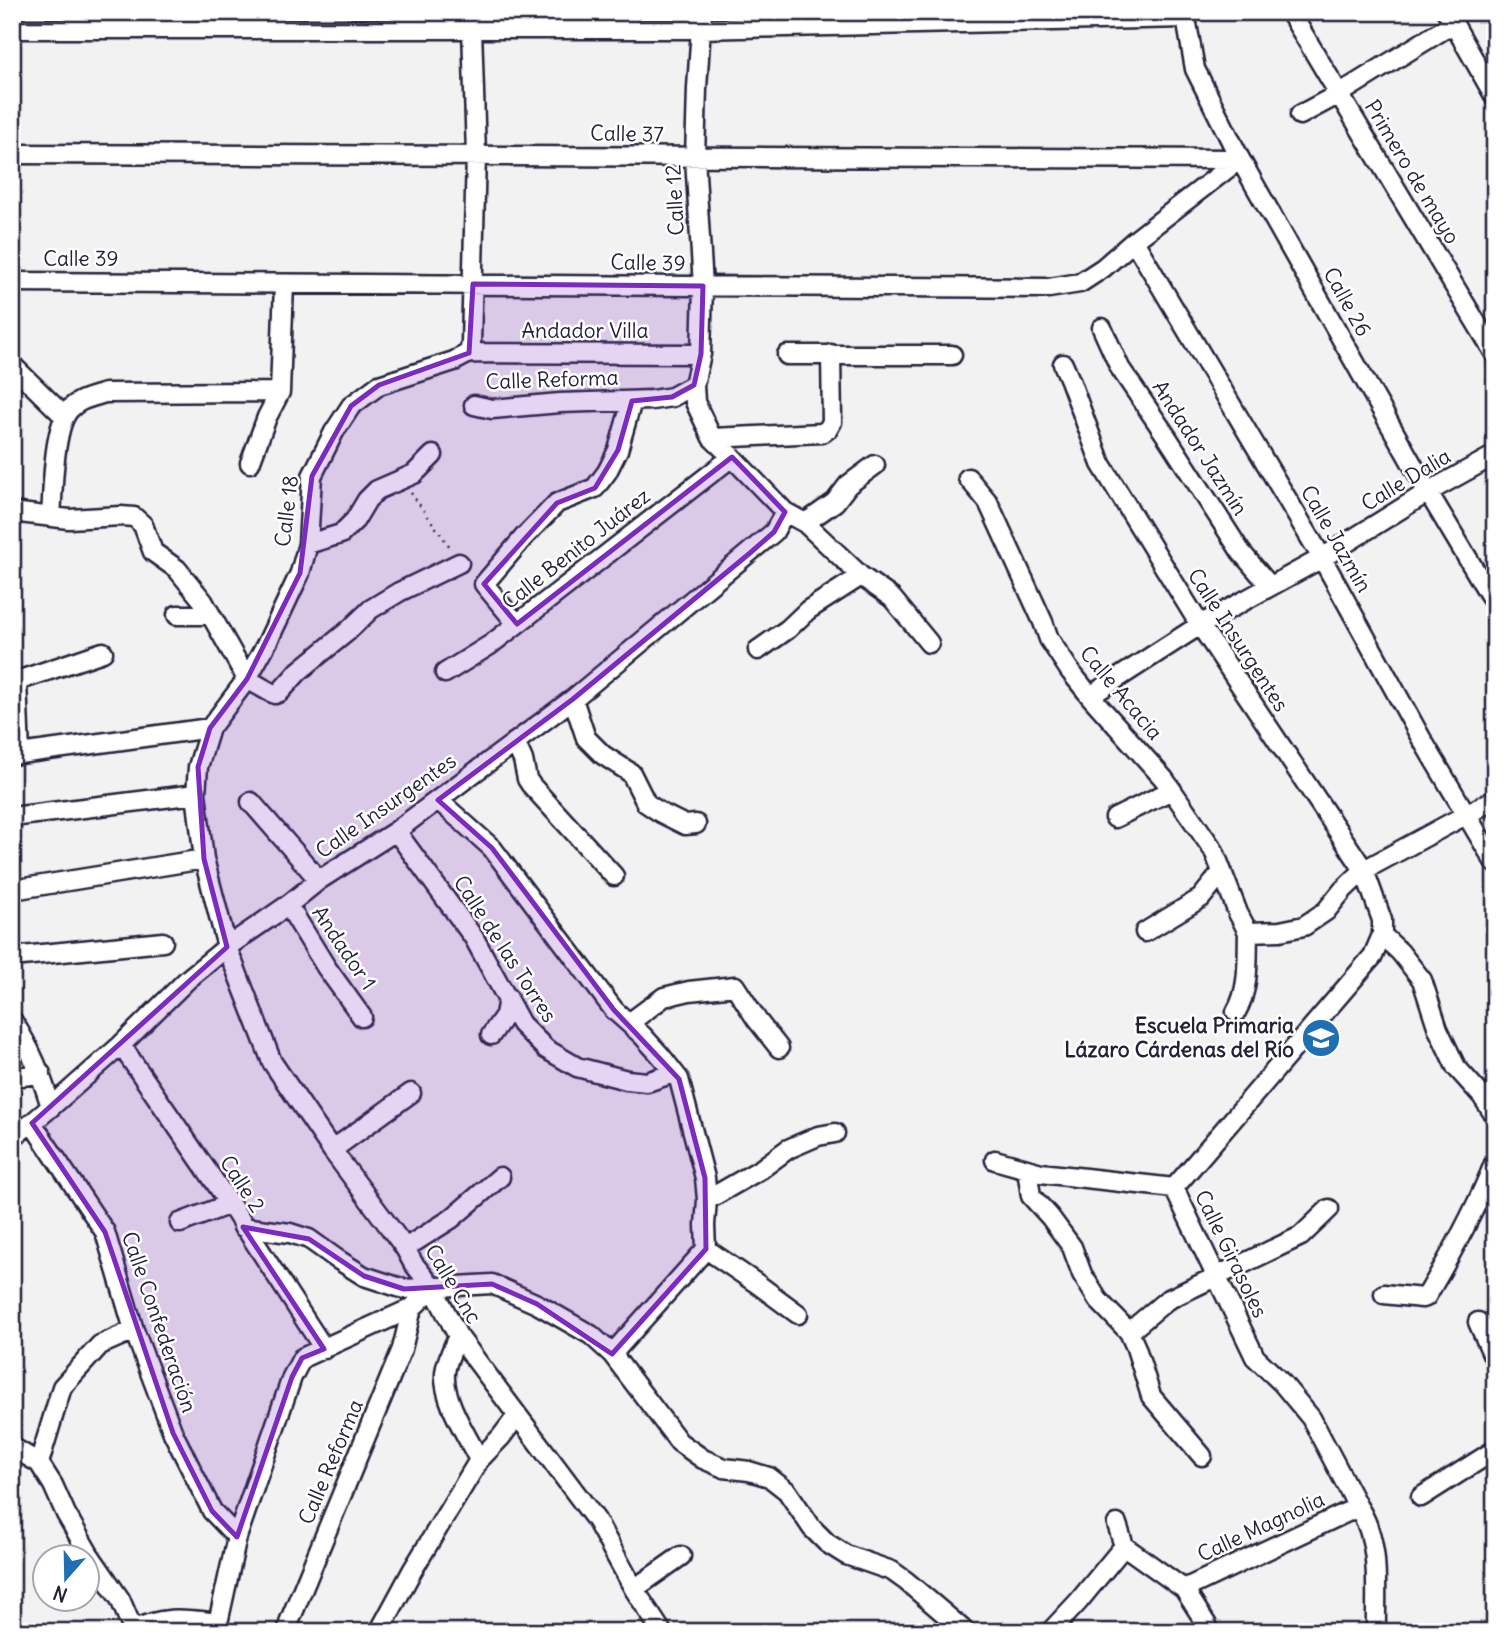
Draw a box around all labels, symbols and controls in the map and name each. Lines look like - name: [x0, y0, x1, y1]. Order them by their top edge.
- street label: Primero de mayo: [1359, 95, 1466, 249]
- street label: Calle 37: [590, 119, 664, 148]
- street label: Calle 12: [659, 164, 690, 236]
- street label: Calle 39: [43, 245, 119, 272]
- street label: Calle 39: [610, 248, 686, 277]
- street label: Calle 26: [1317, 262, 1377, 341]
- street label: Andador Villa: [522, 317, 648, 344]
- street label: Calle Reforma: [485, 364, 619, 395]
- street label: Andador Jazmín: [1147, 375, 1254, 520]
- street label: Calle Dalia: [1356, 442, 1455, 517]
- street label: Calle 18: [269, 474, 304, 548]
- street label: Calle Jazmín: [1295, 480, 1378, 597]
- street label: Calle Benito Juárez: [496, 482, 655, 615]
- street label: Calle Insurgentes: [1182, 563, 1295, 716]
- street label: Calle Acacia: [1074, 640, 1169, 745]
- street label: Calle Insurgentes: [310, 747, 461, 864]
- street label: Calle de las Torres: [448, 870, 563, 1027]
- street label: Andador 1: [306, 900, 382, 995]
- place label: Escuela Primaria Lázaro Cárdenas del Río: [1064, 1012, 1294, 1063]
- school or university icon: Escuela Primaria Lázaro Cárdenas del Río: [1300, 1017, 1342, 1059]
- street label: Calle 2: [214, 1150, 271, 1217]
- street label: Calle Girasoles: [1189, 1186, 1274, 1322]
- street label: Calle Confederación: [116, 1228, 203, 1416]
- street label: Calle Cnc: [419, 1239, 488, 1328]
- street label: Calle Reforma: [292, 1395, 369, 1528]
- street label: Calle Magnolia: [1193, 1485, 1329, 1568]
- north arrow: [32, 1542, 102, 1612]
- text: N: [50, 1580, 70, 1607]

